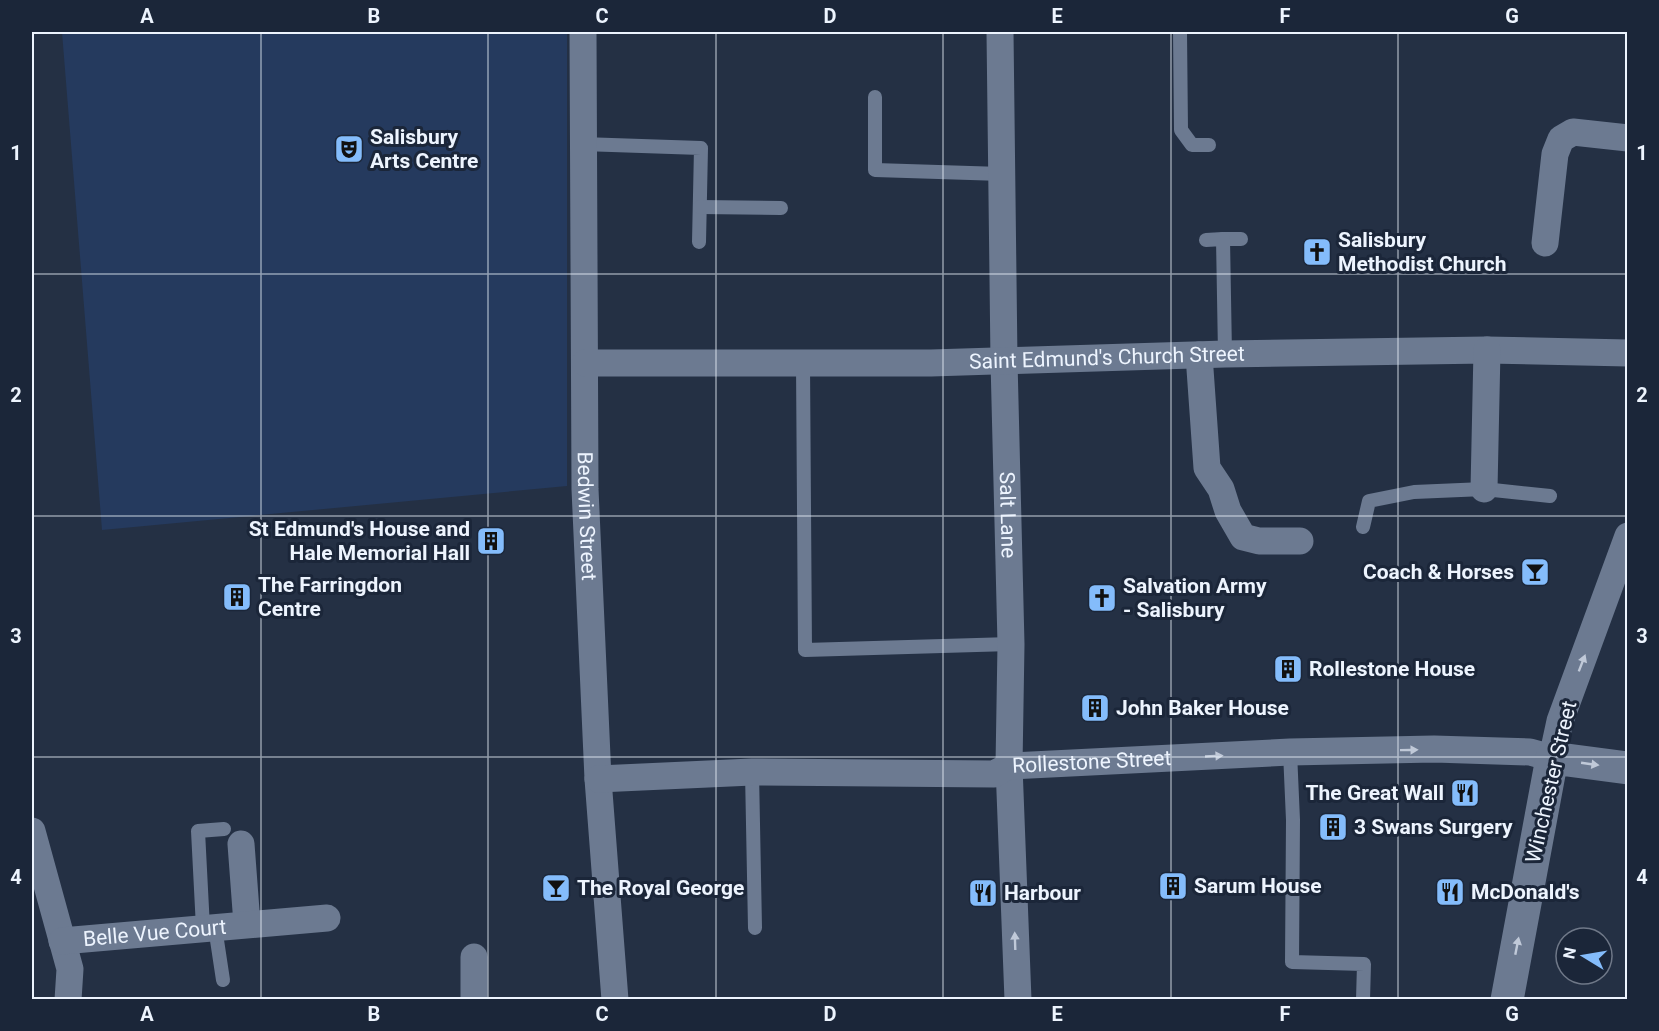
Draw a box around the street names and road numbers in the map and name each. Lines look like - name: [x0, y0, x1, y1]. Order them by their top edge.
- street label: Saint Edmund's Church Street: [969, 342, 1245, 374]
- street label: Bedwin Street: [573, 451, 601, 581]
- street label: Salt Lane: [995, 471, 1021, 559]
- street label: Winchester Street: [1521, 699, 1581, 865]
- street label: Rollestone Street: [1012, 746, 1172, 778]
- street label: Belle Vue Court: [82, 915, 227, 951]

